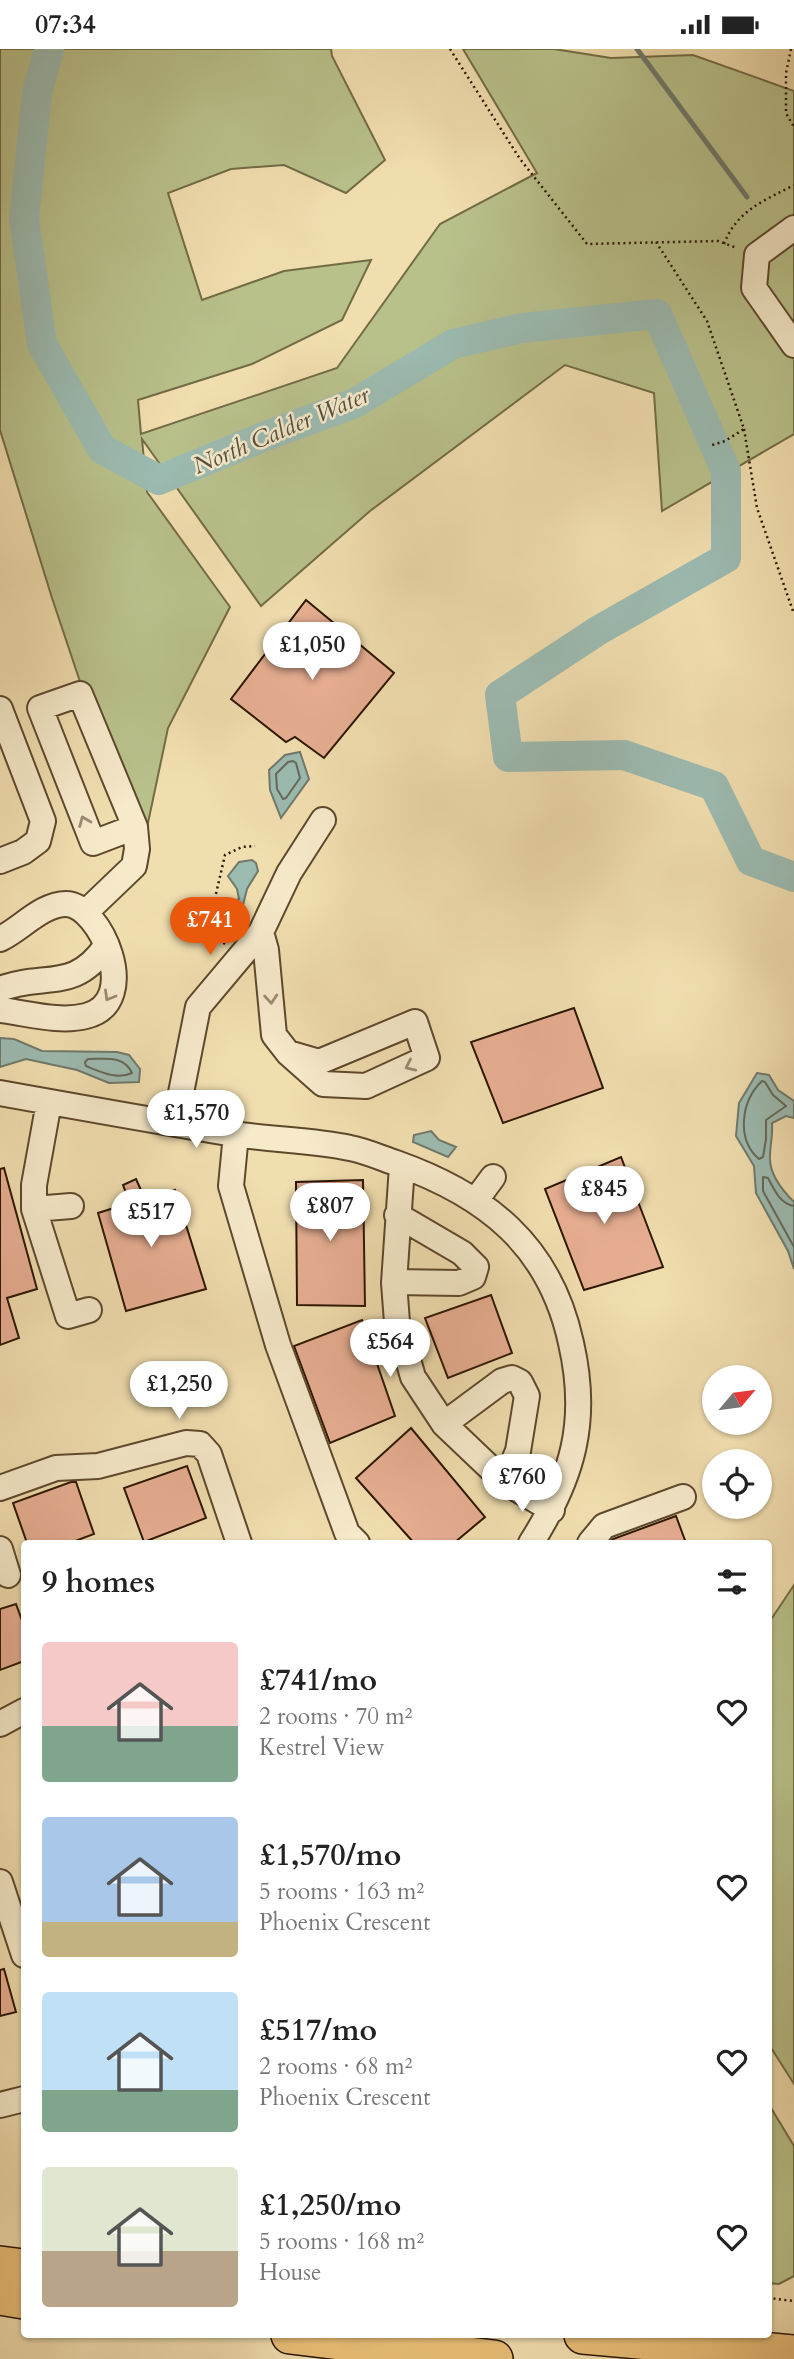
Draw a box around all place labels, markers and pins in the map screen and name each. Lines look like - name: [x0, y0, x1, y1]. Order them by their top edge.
- pin: £1,050: [255, 623, 369, 682]
- pin: £741: [169, 897, 251, 957]
- pin: £1,570: [139, 1091, 253, 1150]
- pin: £845: [563, 1167, 645, 1226]
- pin: £807: [289, 1183, 371, 1243]
- pin: £517: [110, 1189, 192, 1249]
- pin: £564: [349, 1319, 431, 1379]
- pin: £1,250: [122, 1361, 236, 1421]
- pin: £760: [481, 1455, 563, 1514]

